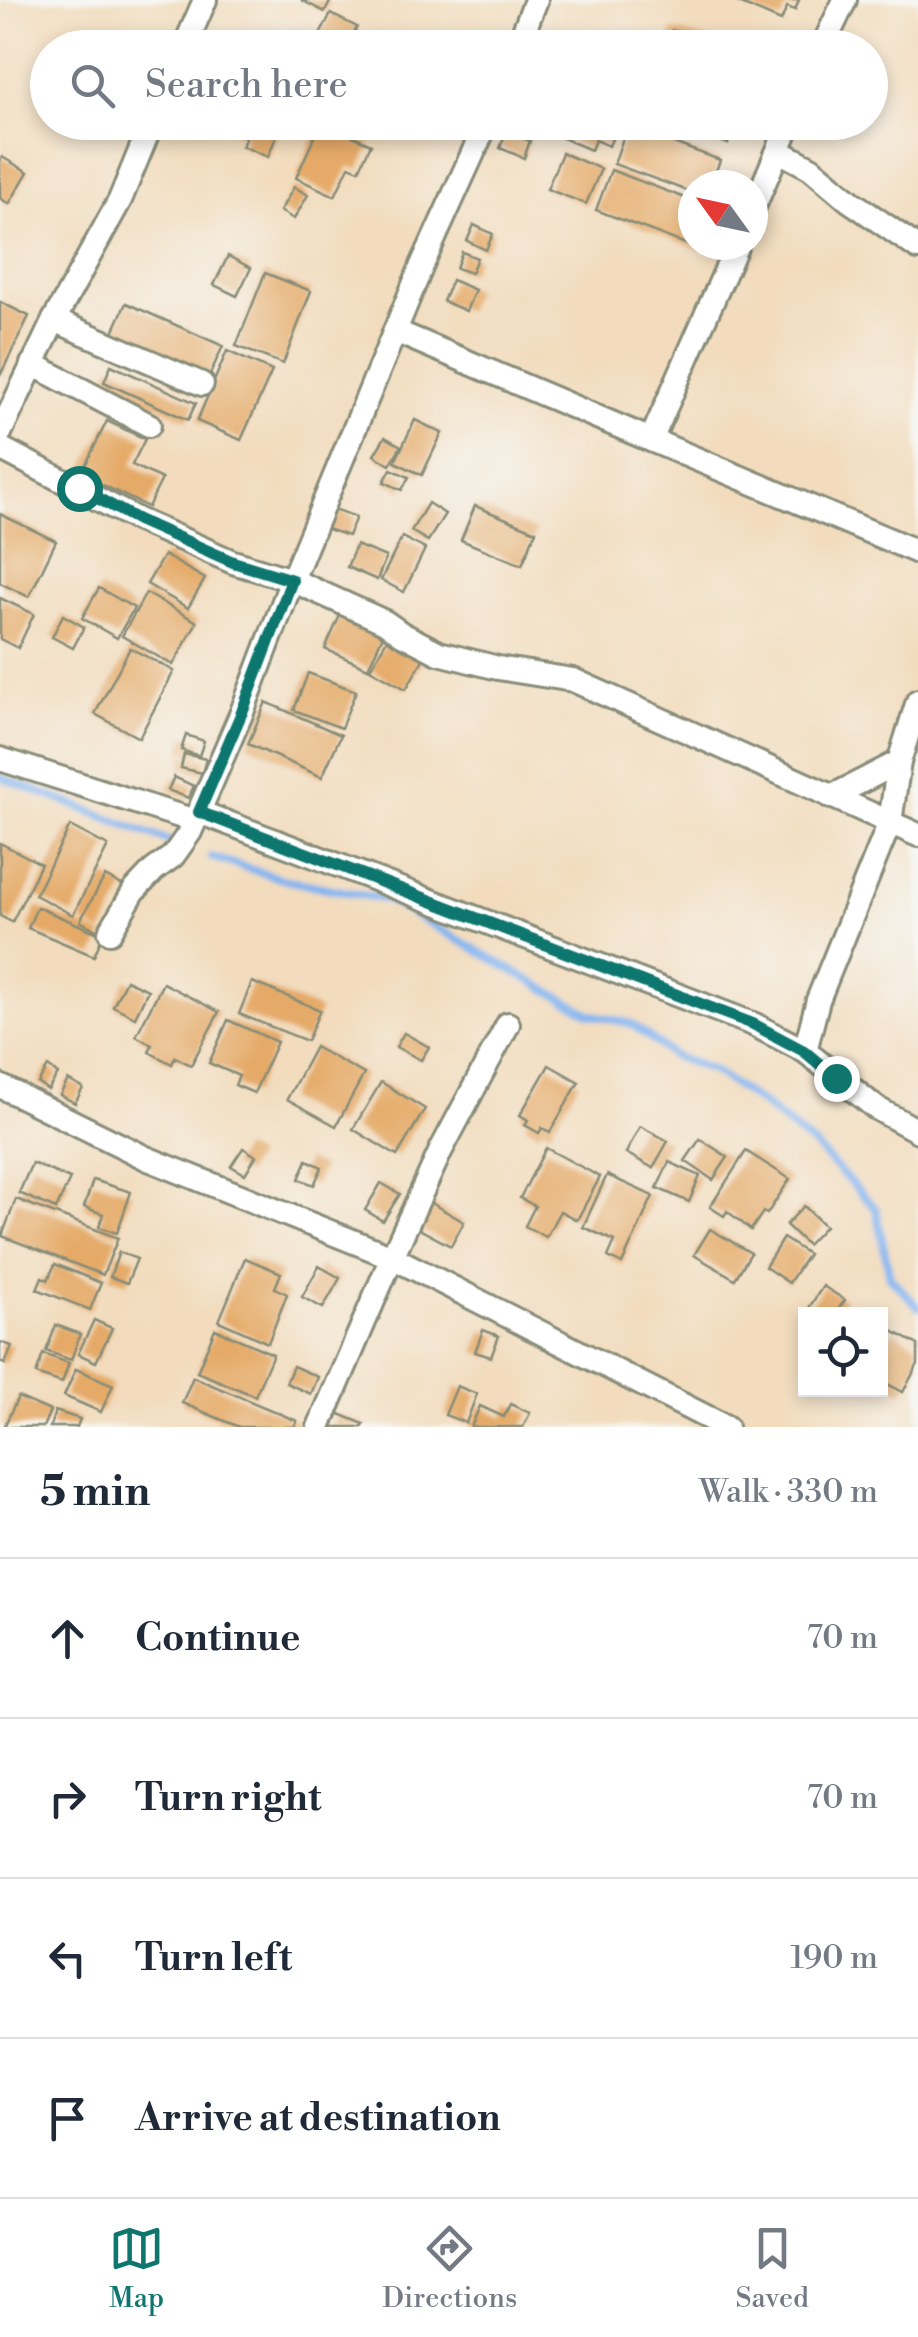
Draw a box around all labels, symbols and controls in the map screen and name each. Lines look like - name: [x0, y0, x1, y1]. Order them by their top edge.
- search box: [30, 30, 888, 140]
- icon: search: [65, 58, 120, 113]
- text: Search here: [145, 62, 348, 109]
- north arrow: [678, 170, 768, 260]
- route start: [57, 466, 103, 512]
- route end: [814, 1056, 860, 1102]
- map controls: [798, 1307, 888, 1397]
- button: locate: [798, 1307, 888, 1397]
- text: 5 min: [40, 1466, 150, 1519]
- text: Walk · 330 m: [699, 1472, 878, 1512]
- icon: ahead: [40, 1611, 95, 1666]
- text: Continue: [135, 1615, 300, 1662]
- text: 70 m: [807, 1618, 878, 1658]
- icon: right: [40, 1771, 95, 1826]
- text: Turn right: [135, 1775, 321, 1822]
- text: 70 m: [807, 1778, 878, 1818]
- icon: left: [40, 1931, 95, 1986]
- text: Turn left: [135, 1935, 292, 1982]
- text: 190 m: [790, 1938, 878, 1978]
- icon: arrive: [40, 2091, 95, 2146]
- text: Arrive at destination: [135, 2095, 501, 2142]
- tab: Map: [109, 2221, 164, 2316]
- tab: Directions: [382, 2221, 517, 2316]
- tab: Saved: [735, 2221, 809, 2316]

